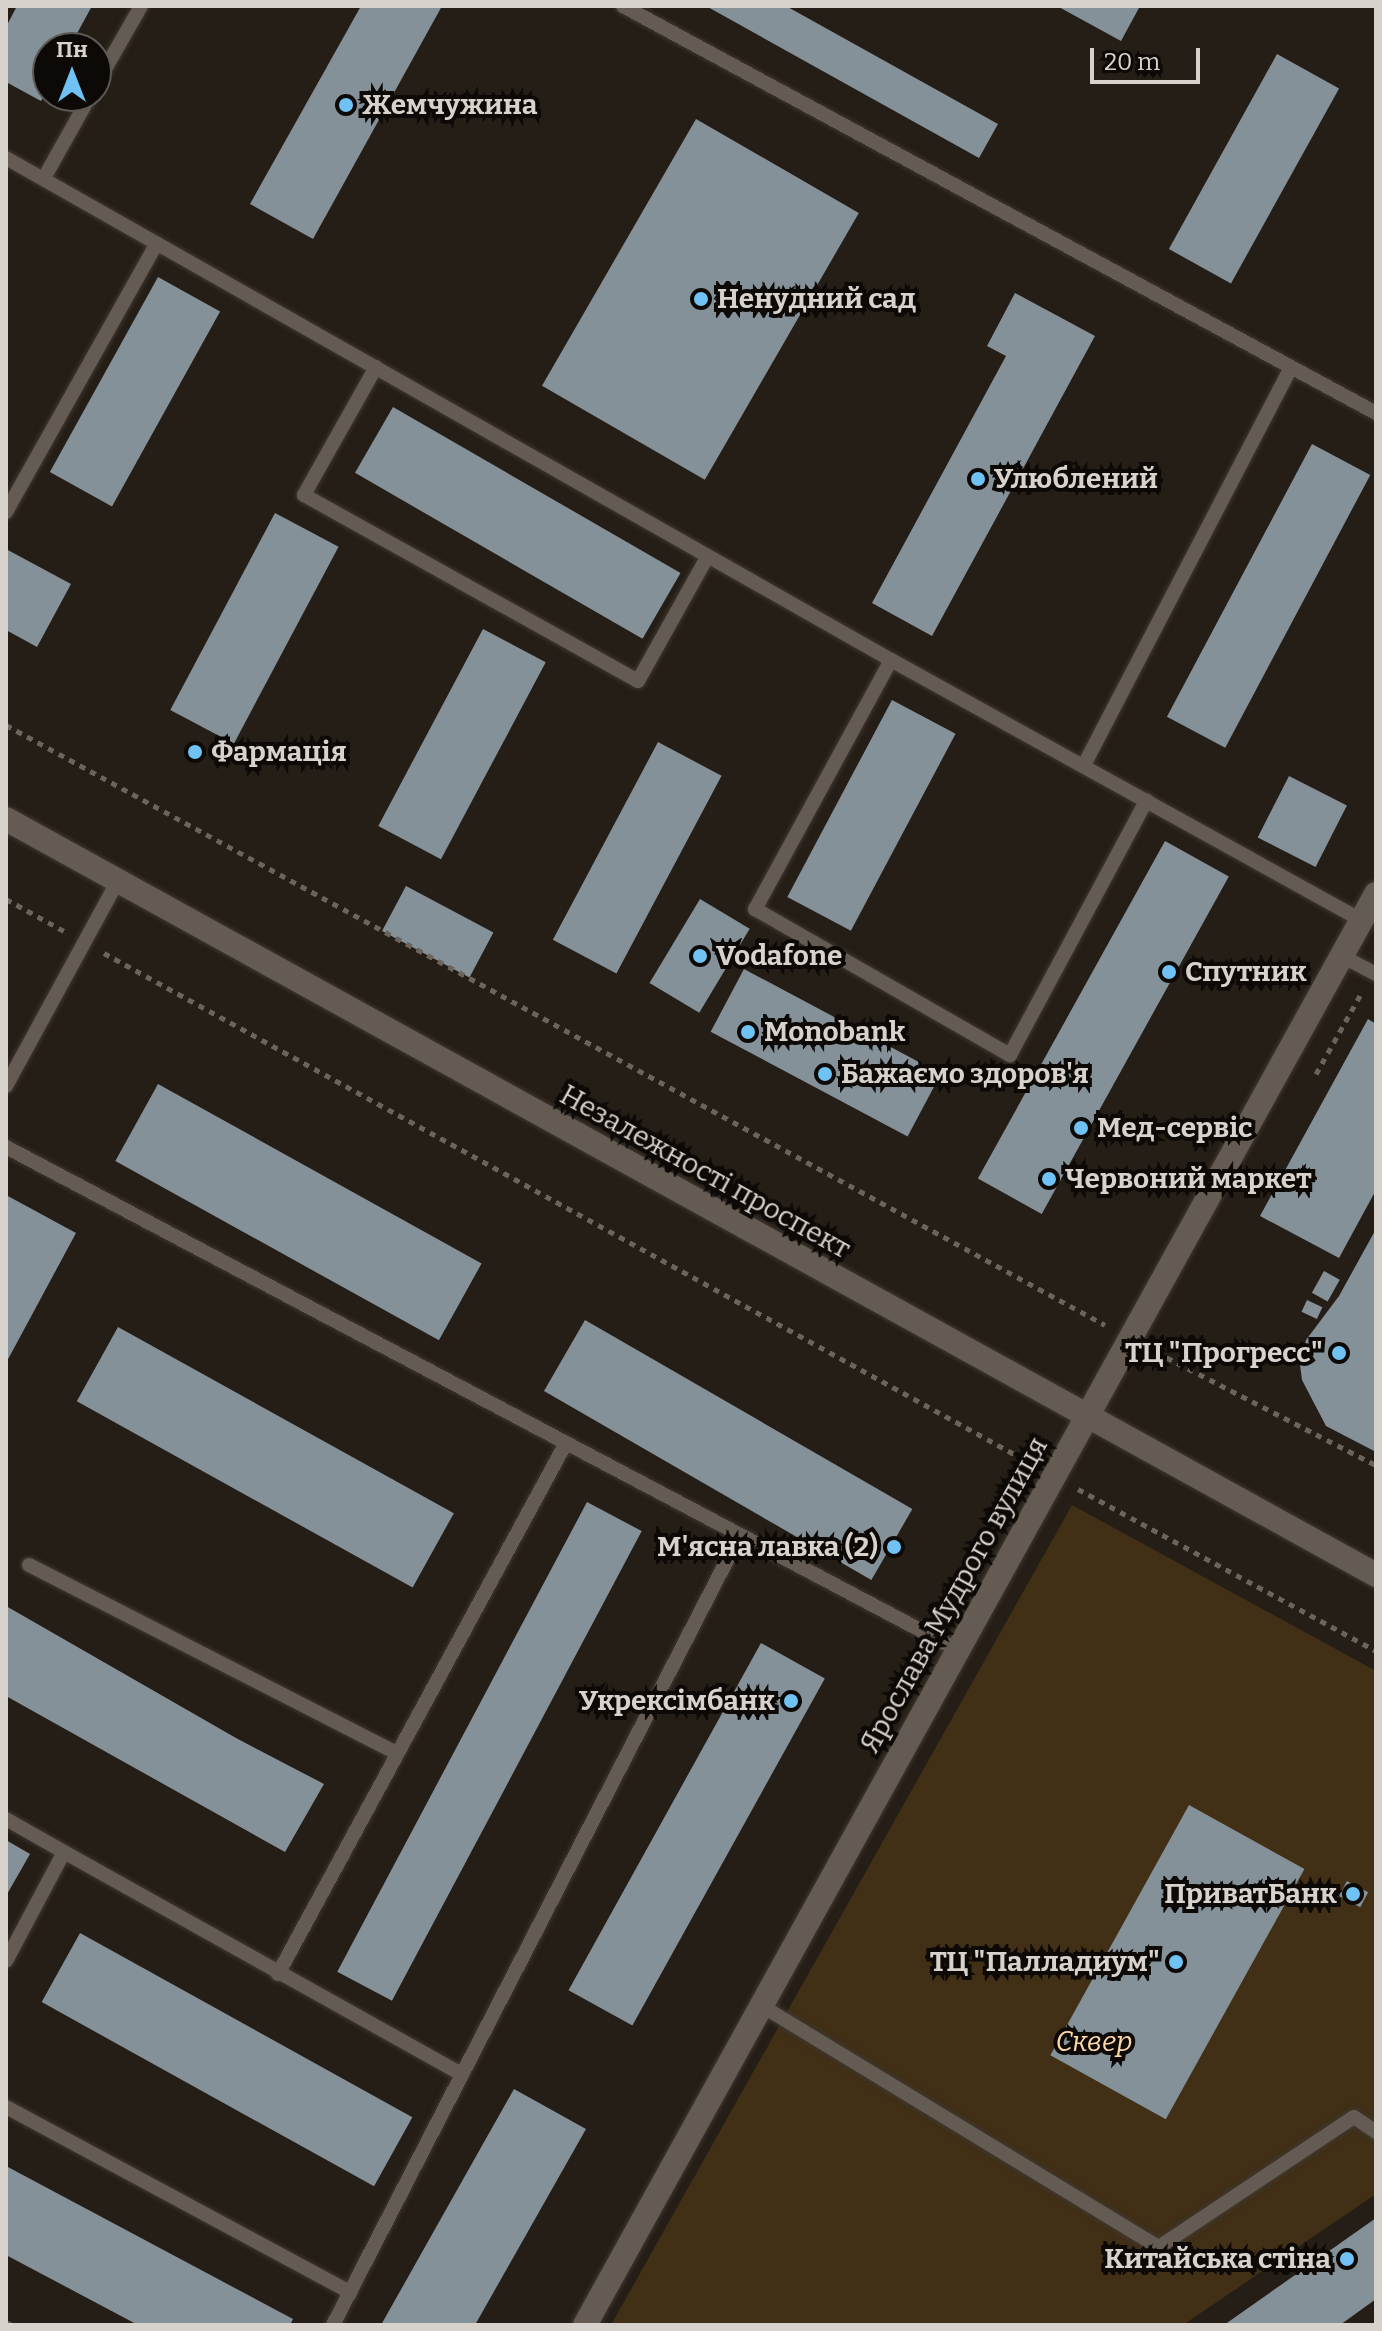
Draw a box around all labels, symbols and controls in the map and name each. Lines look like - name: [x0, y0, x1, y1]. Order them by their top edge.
- north arrow: [32, 32, 112, 112]
- scale bar: [1094, 32, 1204, 82]
- text: Пн: [56, 36, 88, 63]
- text: 20 m: [1104, 48, 1160, 76]
- place label: Жемчужина: [362, 88, 537, 122]
- marker: Жемчужина: [337, 96, 355, 114]
- place label: Ненудний сад: [717, 282, 916, 316]
- marker: Ненудний сад: [692, 290, 710, 308]
- place label: Улюблений: [994, 462, 1158, 496]
- marker: Улюблений: [969, 470, 987, 488]
- place label: Фармація: [211, 735, 347, 769]
- marker: Фармація: [186, 743, 204, 761]
- place label: Vodafone: [716, 939, 842, 973]
- marker: Vodafone: [691, 947, 709, 965]
- place label: Спутник: [1185, 955, 1307, 989]
- marker: Спутник: [1160, 963, 1178, 981]
- place label: Monobank: [764, 1015, 905, 1049]
- marker: Monobank: [739, 1023, 757, 1041]
- place label: Бажаємо здоров'я: [841, 1057, 1089, 1091]
- marker: Бажаємо здоров'я: [816, 1065, 834, 1083]
- street label: Незалежності проспект: [554, 1078, 856, 1266]
- place label: Мед-сервіс: [1097, 1111, 1253, 1145]
- marker: Мед-сервіс: [1072, 1119, 1090, 1137]
- place label: Червоний маркет: [1065, 1162, 1312, 1196]
- marker: Червоний маркет: [1040, 1170, 1058, 1188]
- place label: ТЦ "Прогресс": [1125, 1336, 1323, 1370]
- marker: ТЦ "Прогресс": [1330, 1344, 1348, 1362]
- street label: Ярослава Мудрого вулиця: [853, 1431, 1055, 1759]
- place label: М'ясна лавка (2): [657, 1530, 878, 1564]
- marker: М'ясна лавка (2): [885, 1538, 903, 1556]
- place label: Укрексімбанк: [579, 1684, 775, 1718]
- marker: Укрексімбанк: [782, 1692, 800, 1710]
- place label: ПриватБанк: [1164, 1877, 1337, 1911]
- marker: ПриватБанк: [1344, 1885, 1362, 1903]
- place label: ТЦ "Палладиум": [930, 1945, 1160, 1979]
- marker: ТЦ "Палладиум": [1167, 1953, 1185, 1971]
- park label: Сквер: [1056, 2025, 1132, 2059]
- place label: Китайська стіна: [1104, 2242, 1331, 2276]
- marker: Китайська стіна: [1338, 2250, 1356, 2268]

